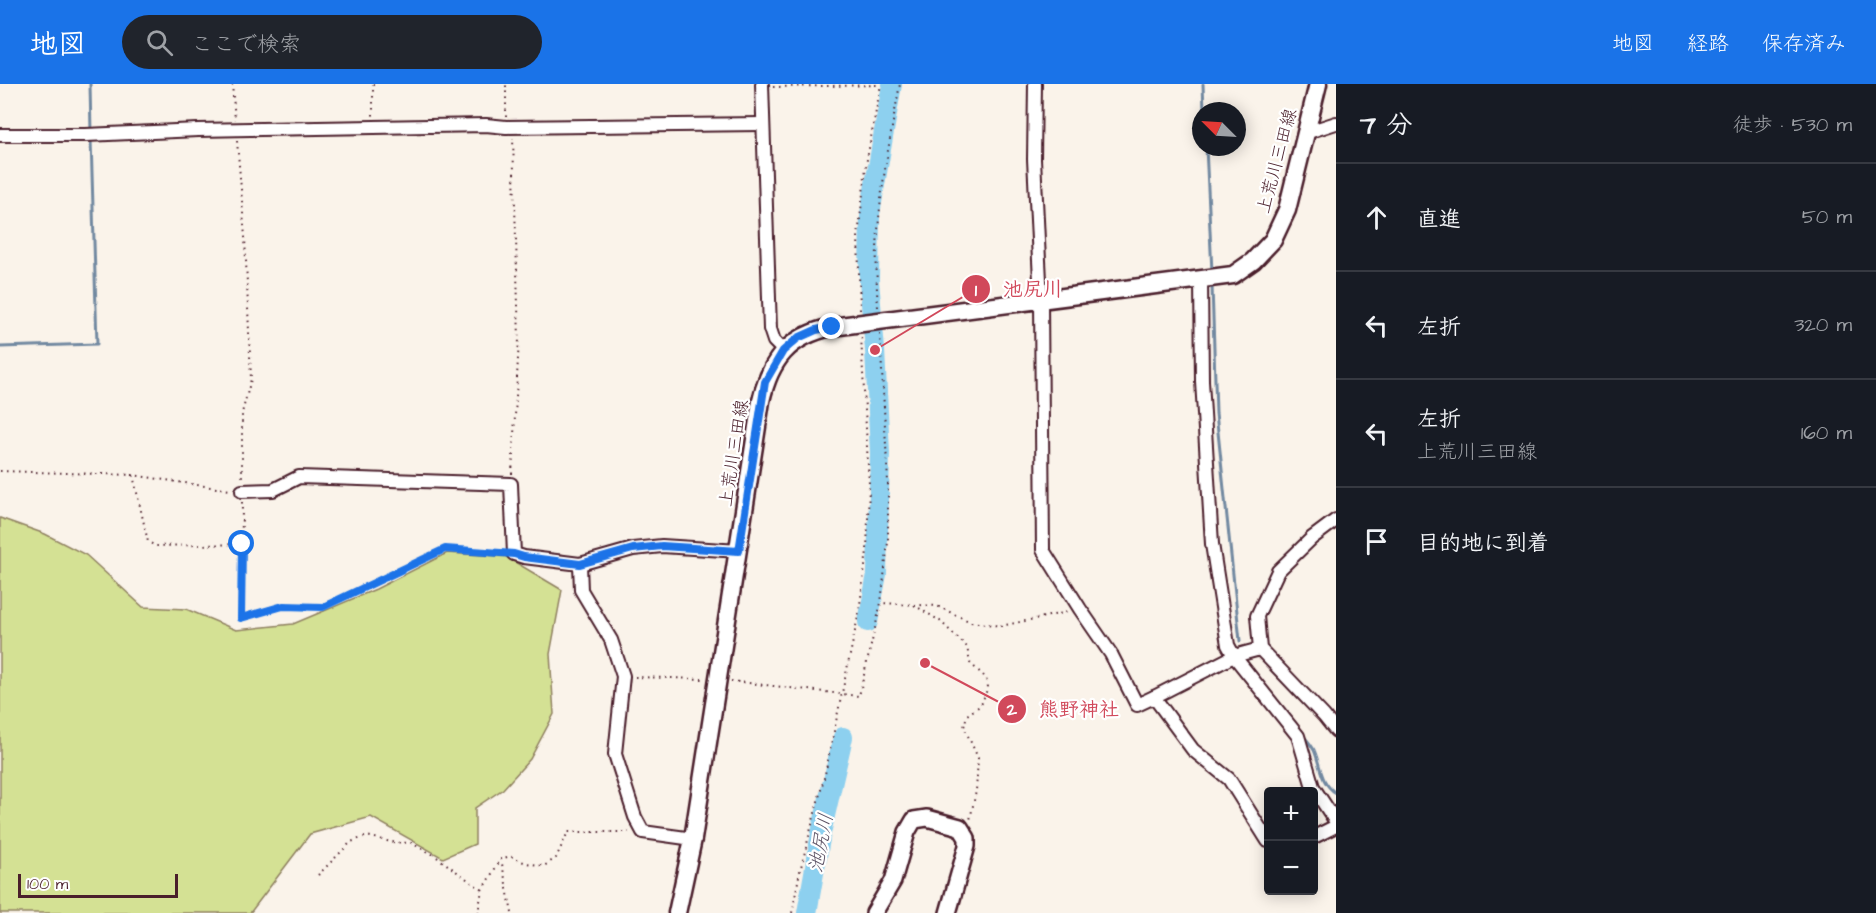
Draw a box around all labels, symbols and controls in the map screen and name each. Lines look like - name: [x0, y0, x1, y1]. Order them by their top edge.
- search box: [122, 15, 542, 69]
- text: 地図: [30, 25, 86, 64]
- icon: search: [143, 26, 176, 59]
- text: ここで検索: [191, 29, 301, 60]
- text: 地図: [1612, 29, 1654, 58]
- text: 経路: [1687, 29, 1729, 58]
- text: 保存済み: [1762, 29, 1846, 58]
- north arrow: [1192, 102, 1246, 156]
- street label: 上荒川三田線: [1251, 106, 1303, 216]
- text: 7 分: [1360, 107, 1412, 143]
- text: 徒歩 · 530 m: [1733, 111, 1852, 139]
- icon: ahead: [1360, 201, 1393, 234]
- text: 50 m: [1802, 203, 1852, 231]
- text: 直進: [1417, 204, 1461, 235]
- callout: 池尻川: [961, 270, 1075, 308]
- text: 池尻川: [1003, 276, 1063, 304]
- text: 1: [975, 278, 978, 303]
- icon: left: [1360, 309, 1393, 342]
- text: 320 m: [1794, 311, 1852, 339]
- text: 左折: [1417, 312, 1461, 343]
- route end: [818, 313, 844, 339]
- street label: 上荒川三田線: [713, 398, 755, 508]
- text: 左折: [1417, 404, 1461, 435]
- icon: left: [1360, 417, 1393, 450]
- text: 160 m: [1801, 419, 1852, 447]
- text: 上荒川三田線: [1417, 438, 1537, 466]
- icon: arrive: [1360, 525, 1393, 558]
- text: 目的地に到着: [1417, 528, 1549, 559]
- route start: [228, 530, 254, 556]
- callout: 熊野神社: [997, 690, 1131, 728]
- text: 熊野神社: [1039, 696, 1119, 724]
- text: 2: [1006, 697, 1018, 722]
- map controls: [1264, 787, 1318, 895]
- button: +: [1264, 787, 1318, 841]
- water label: 池尻川: [802, 811, 840, 875]
- button: −: [1264, 841, 1318, 895]
- scale bar: [18, 871, 178, 898]
- text: 100 m: [27, 873, 68, 895]

